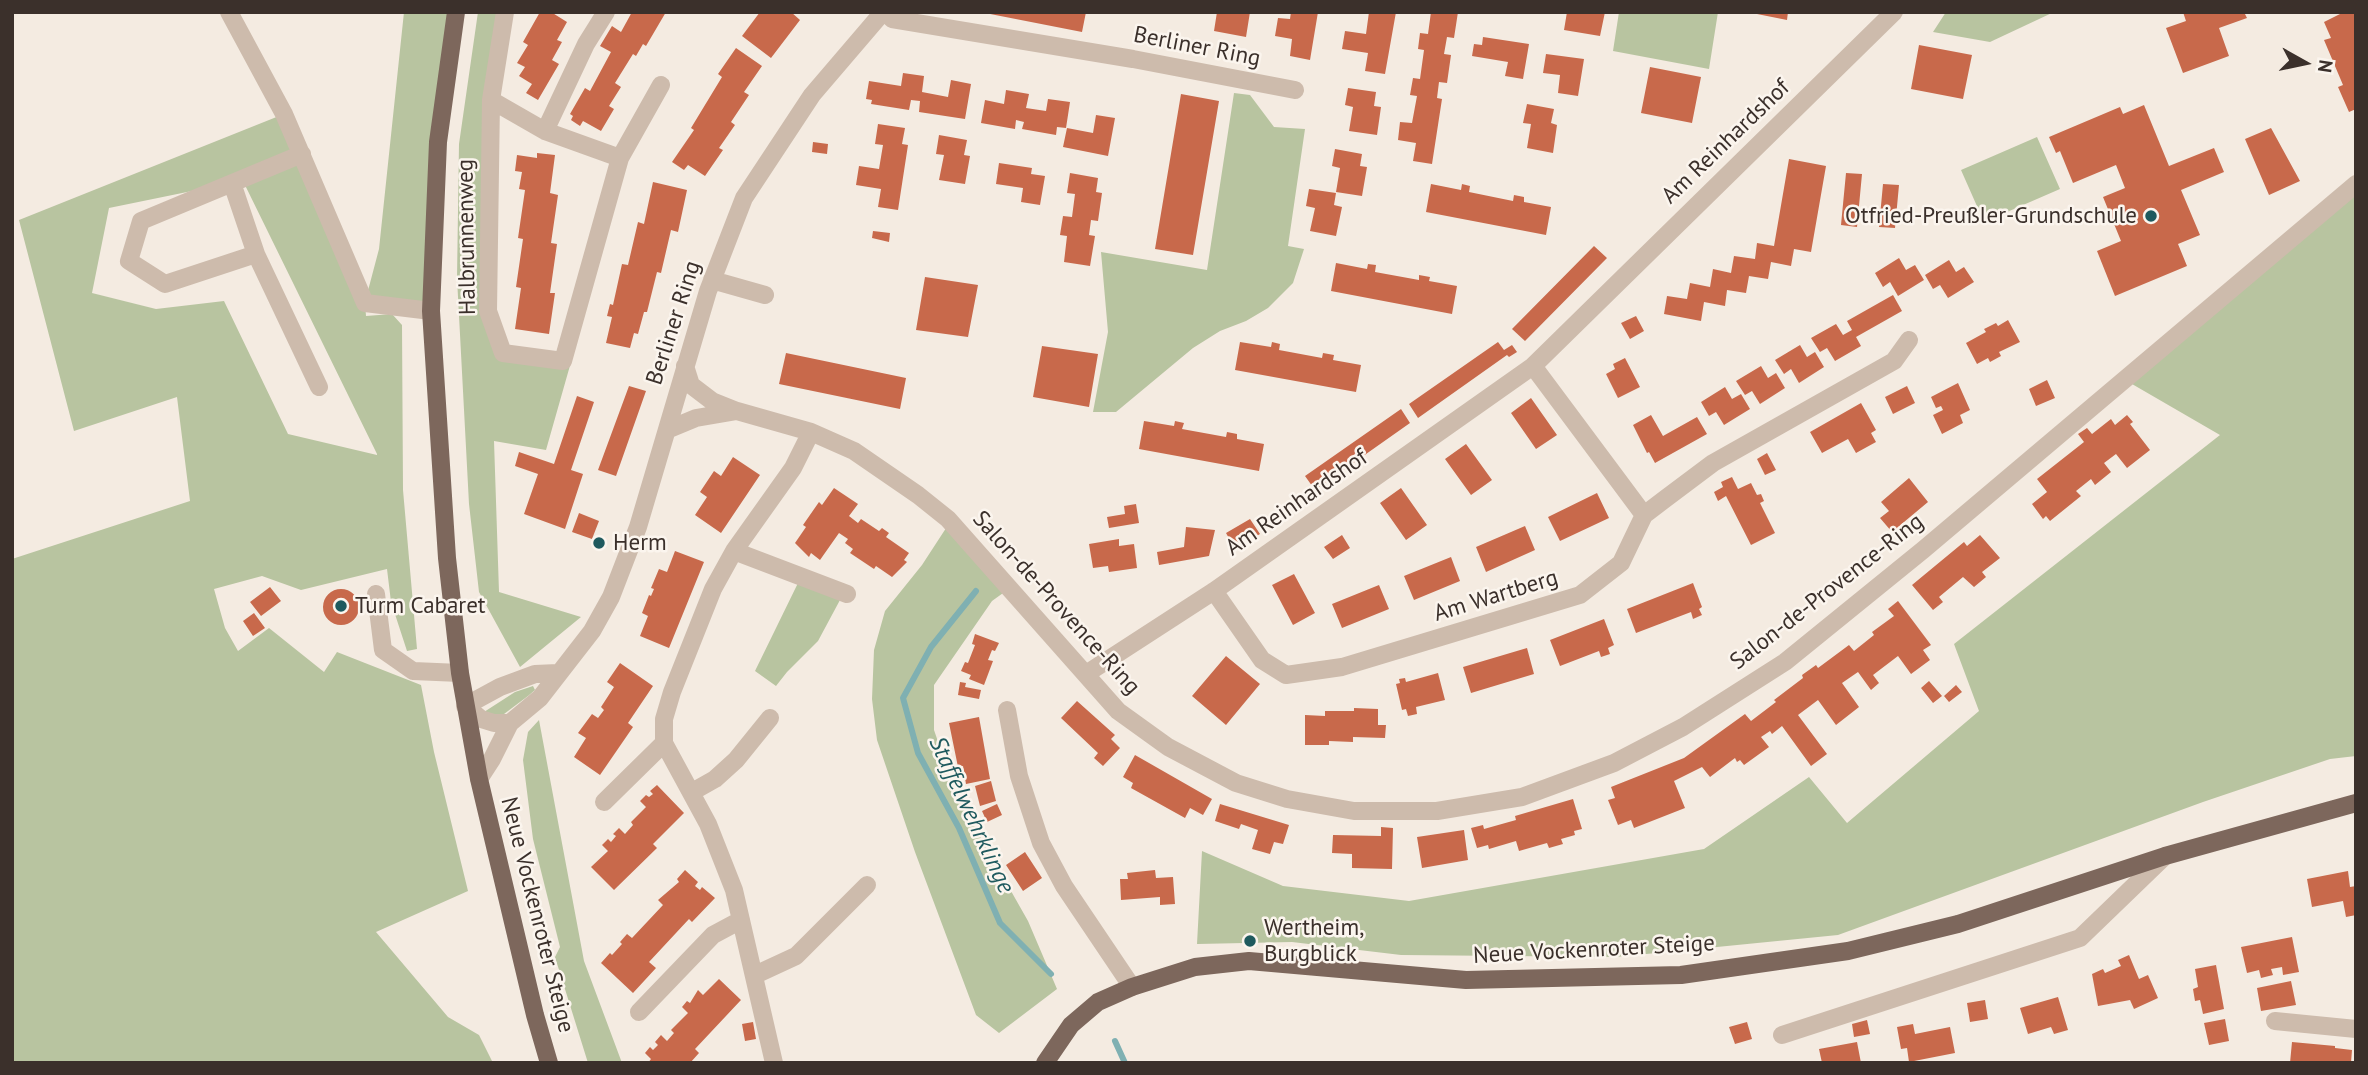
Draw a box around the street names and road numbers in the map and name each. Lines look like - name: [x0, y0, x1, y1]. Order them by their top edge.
- street label: Berliner Ring: [1131, 21, 1263, 73]
- street label: Am Reinhardshof: [1656, 74, 1796, 210]
- street label: Halbrunnenweg: [452, 159, 482, 315]
- street label: Berliner Ring: [641, 257, 707, 389]
- street label: Am Reinhardshof: [1221, 444, 1373, 562]
- street label: Salon-de-Provence-Ring: [966, 506, 1146, 700]
- street label: Salon-de-Provence-Ring: [1725, 508, 1929, 676]
- street label: Am Wartberg: [1431, 564, 1561, 628]
- street label: Neue Vockenroter Steige: [494, 794, 580, 1036]
- street label: Neue Vockenroter Steige: [1473, 930, 1715, 970]

